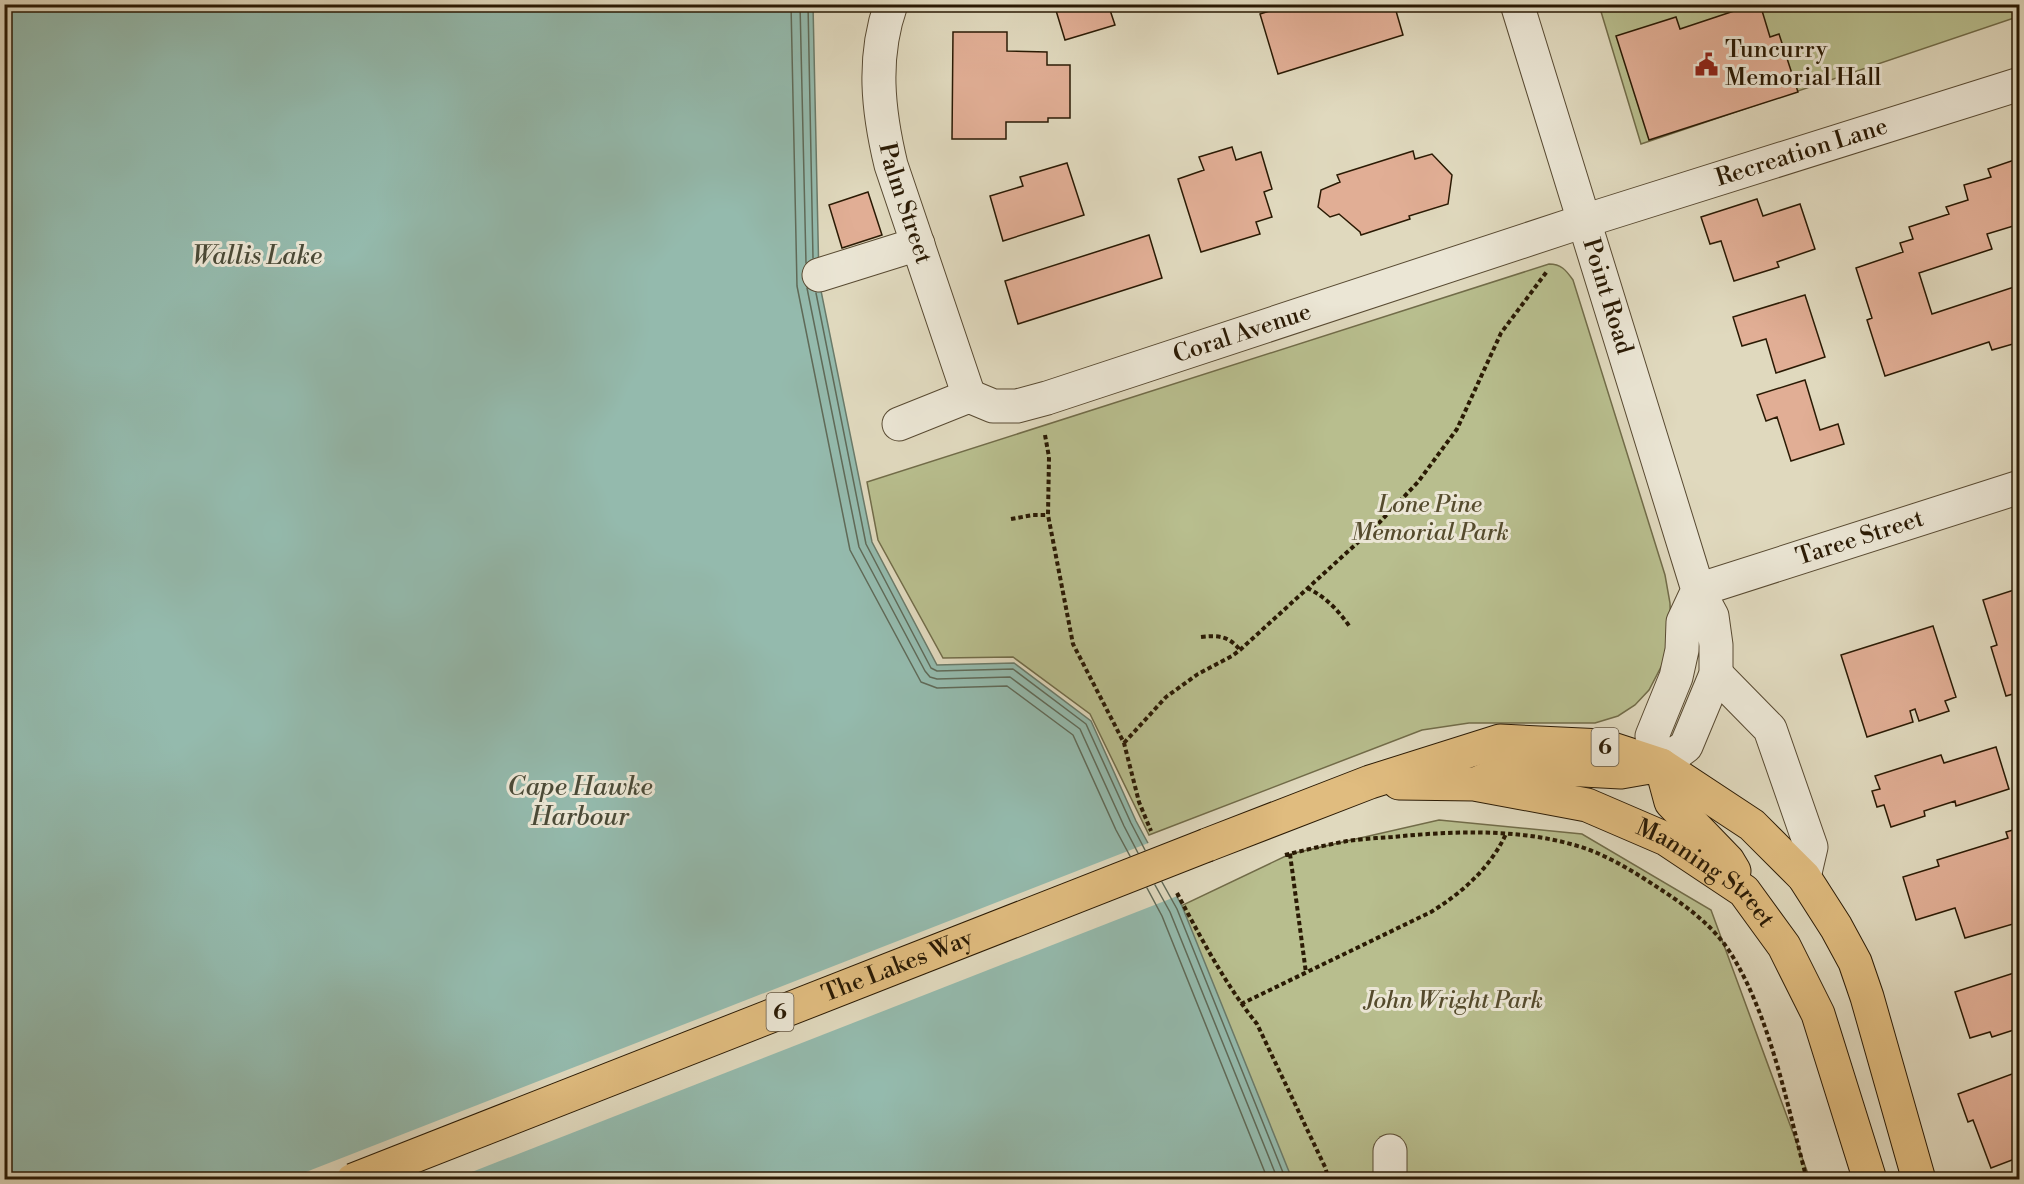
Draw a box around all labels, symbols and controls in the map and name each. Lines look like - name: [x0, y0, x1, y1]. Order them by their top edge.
- place label: Tuncurry Memorial Hall: [1725, 35, 1881, 93]
- public building icon: Tuncurry Memorial Hall: [1694, 51, 1720, 77]
- street label: Recreation Lane: [1712, 112, 1891, 194]
- street label: Palm Street: [871, 140, 938, 268]
- street label: Point Road: [1575, 235, 1639, 358]
- water label: Wallis Lake: [192, 240, 322, 272]
- street label: Coral Avenue: [1169, 297, 1315, 370]
- park label: Lone Pine Memorial Park: [1351, 490, 1509, 548]
- street label: Taree Street: [1792, 504, 1928, 573]
- road number: 6: [1592, 728, 1618, 766]
- water label: Cape Hawke Harbour: [507, 771, 653, 833]
- street label: Manning Street: [1631, 813, 1781, 934]
- street label: The Lakes Way: [818, 923, 978, 1009]
- park label: John Wright Park: [1362, 986, 1543, 1016]
- road number: 6: [766, 993, 794, 1031]

